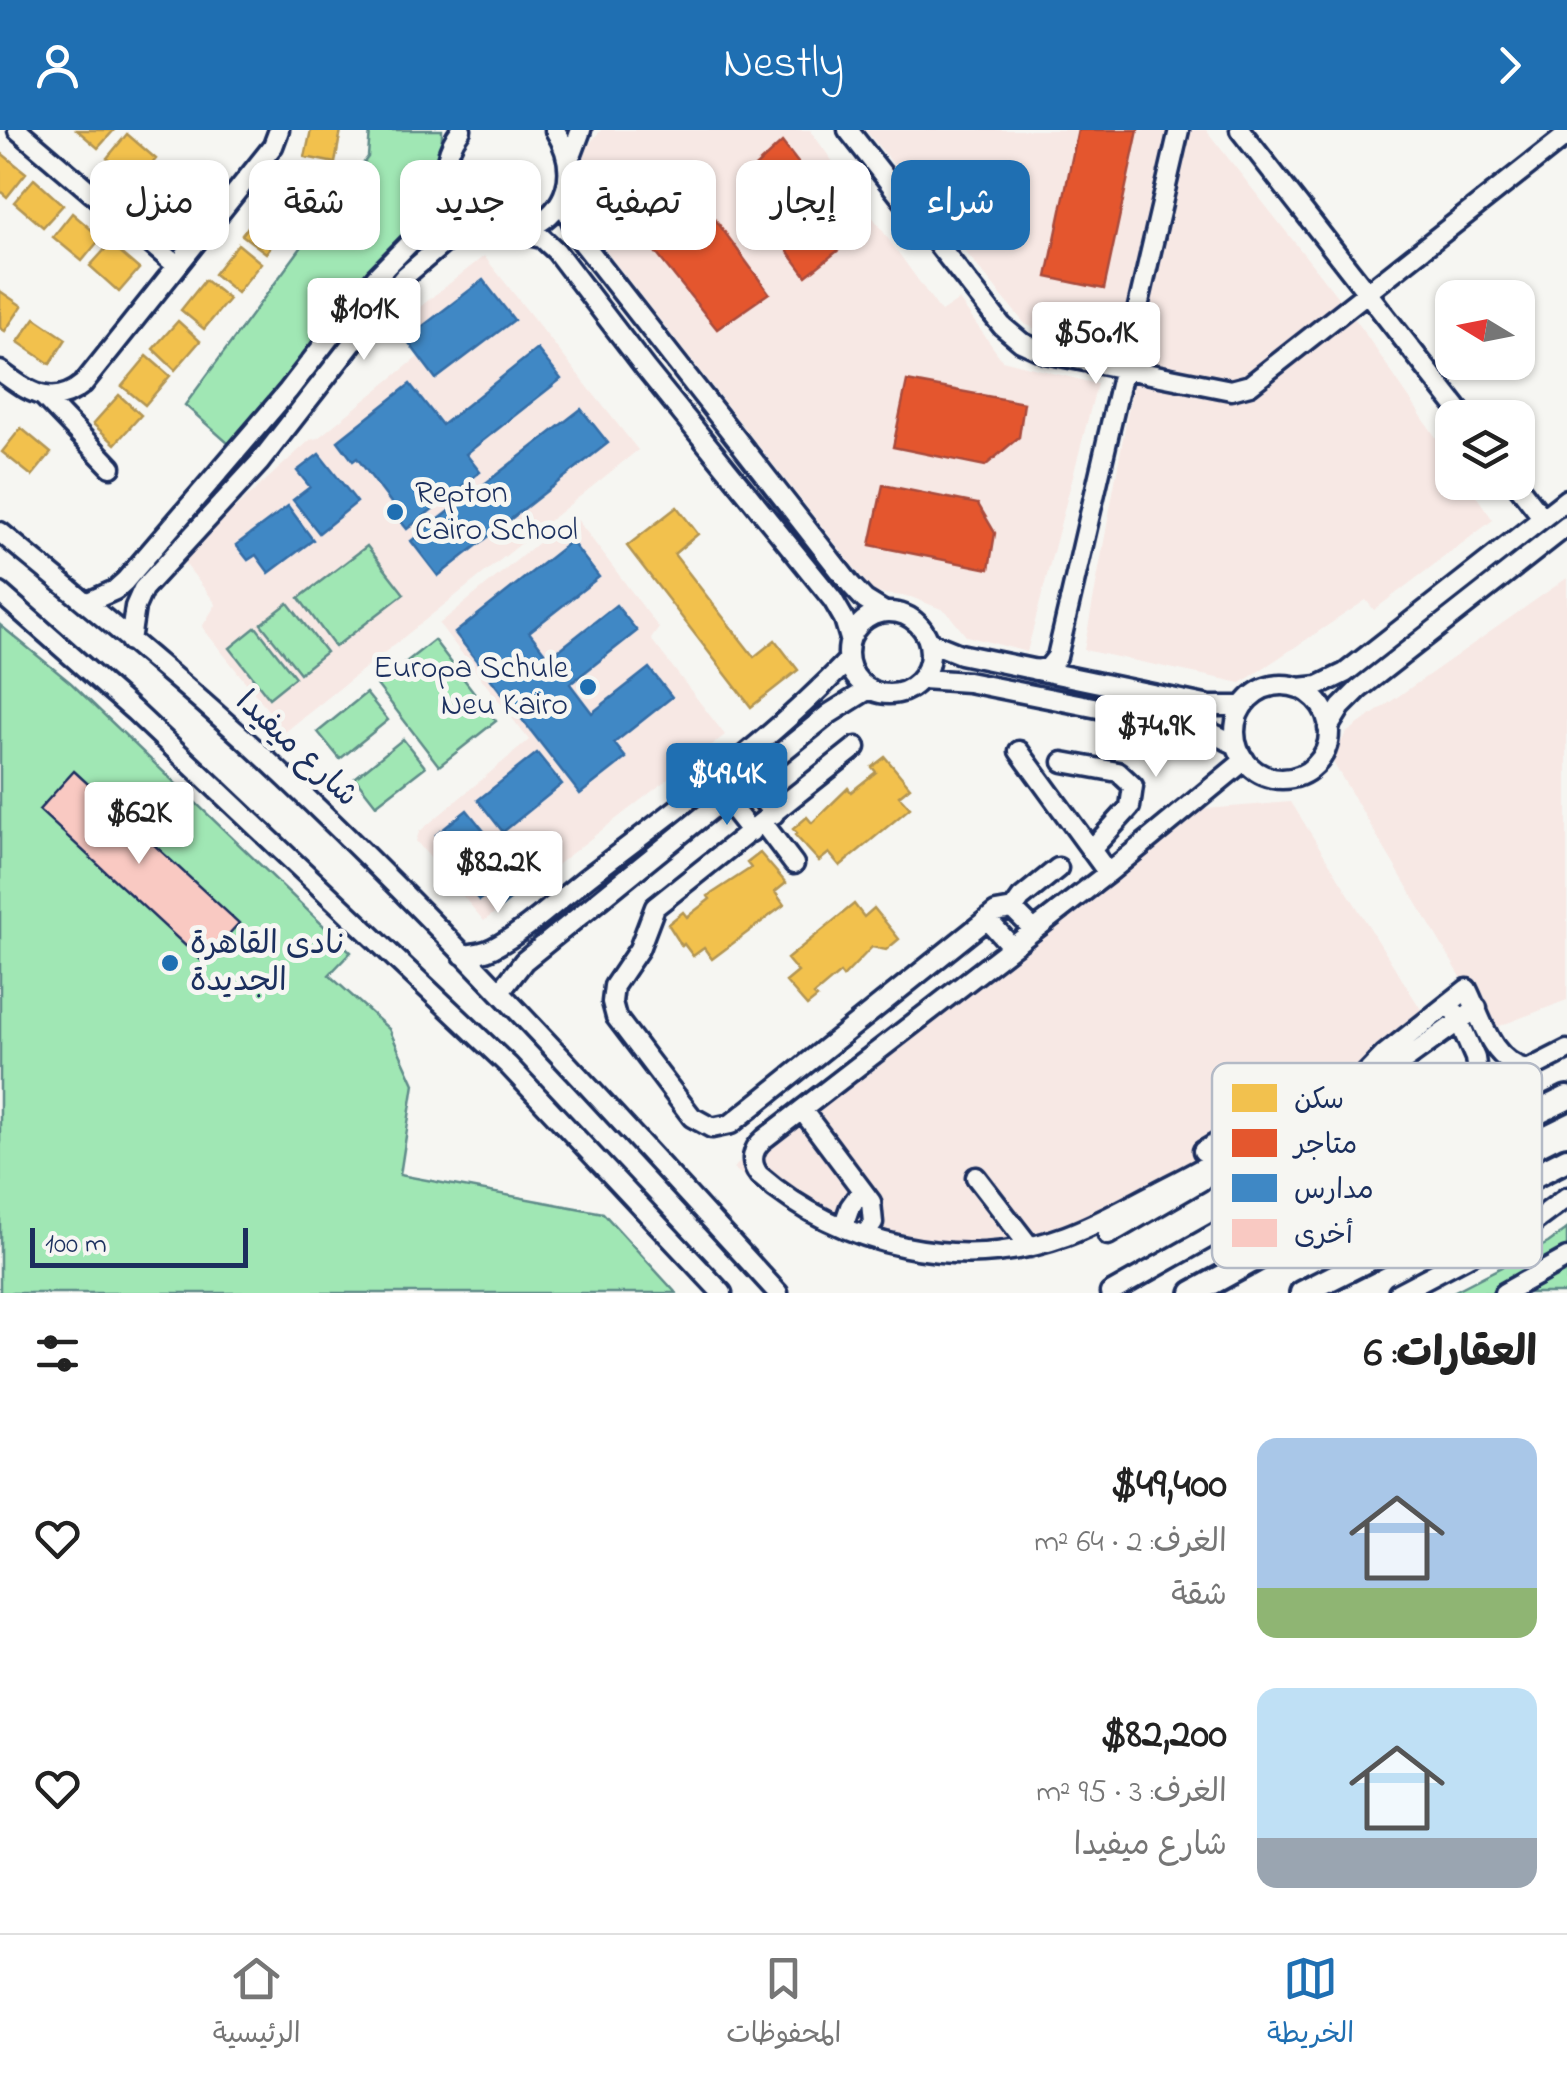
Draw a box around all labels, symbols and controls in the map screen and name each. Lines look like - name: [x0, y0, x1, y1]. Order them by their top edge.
- text: Nestly: [723, 32, 844, 98]
- icon: person: [30, 38, 85, 93]
- icon: forward: [1482, 38, 1537, 93]
- chip: منزل: [90, 160, 229, 250]
- chip: شقة: [249, 160, 380, 250]
- chip: جديد: [400, 160, 541, 250]
- chip: تصفية: [561, 160, 716, 250]
- chip: إيجار: [736, 160, 871, 250]
- chip: شراء: [891, 160, 1030, 250]
- pin: $101K: [294, 278, 434, 363]
- north arrow: [1435, 280, 1535, 380]
- map controls: [1435, 280, 1535, 500]
- text: $101K: [329, 287, 399, 334]
- pin: $50.1K: [1015, 302, 1177, 387]
- text: $50.1K: [1054, 311, 1138, 358]
- button: layers: [1435, 400, 1535, 500]
- place label: Repton Cairo School: [415, 471, 578, 555]
- marker: Repton Cairo School: [384, 501, 406, 523]
- place label: Europa Schule Neu Kairo: [373, 646, 569, 730]
- marker: Europa Schule Neu Kairo: [577, 676, 599, 698]
- street label: شارع ميفيدا: [224, 681, 368, 819]
- pin: $74.9K: [1075, 695, 1237, 780]
- text: $74.9K: [1117, 704, 1195, 751]
- pin: $49.4K: [646, 743, 808, 828]
- text: $49.4K: [688, 752, 766, 799]
- pin: $62K: [80, 782, 198, 867]
- text: $62K: [107, 791, 171, 838]
- pin: $82.2K: [417, 831, 579, 916]
- text: $82.2K: [455, 840, 541, 887]
- place label: نادى القاهرة الجديدة: [190, 922, 346, 1006]
- marker: نادى القاهرة الجديدة: [159, 952, 181, 974]
- legend: [1212, 1063, 1542, 1268]
- text: سكن: [1294, 1081, 1344, 1122]
- text: متاجر: [1292, 1126, 1357, 1167]
- text: مدارس: [1294, 1171, 1374, 1212]
- text: أخرى: [1294, 1216, 1353, 1257]
- scale bar: [30, 1223, 248, 1268]
- text: 100 m: [45, 1225, 107, 1266]
- text: العقارات: 6: [1364, 1324, 1537, 1385]
- icon: filters: [30, 1326, 85, 1381]
- text: $49,400: [1111, 1455, 1227, 1516]
- icon: home: [1337, 1478, 1457, 1598]
- icon: heart: [30, 1511, 85, 1566]
- text: الغرف: 2 · 64 m²: [1034, 1520, 1227, 1567]
- text: شقة: [1171, 1573, 1227, 1620]
- text: $82,200: [1101, 1705, 1227, 1766]
- icon: home: [1337, 1728, 1457, 1848]
- icon: heart: [30, 1761, 85, 1816]
- text: الغرف: 3 · 95 m²: [1036, 1770, 1227, 1817]
- text: شارع ميفيدا: [1074, 1823, 1227, 1870]
- tab: الرئيسية: [213, 1951, 301, 2057]
- tab: المحفوظات: [726, 1951, 841, 2057]
- tab: الخريطة: [1267, 1951, 1354, 2057]

